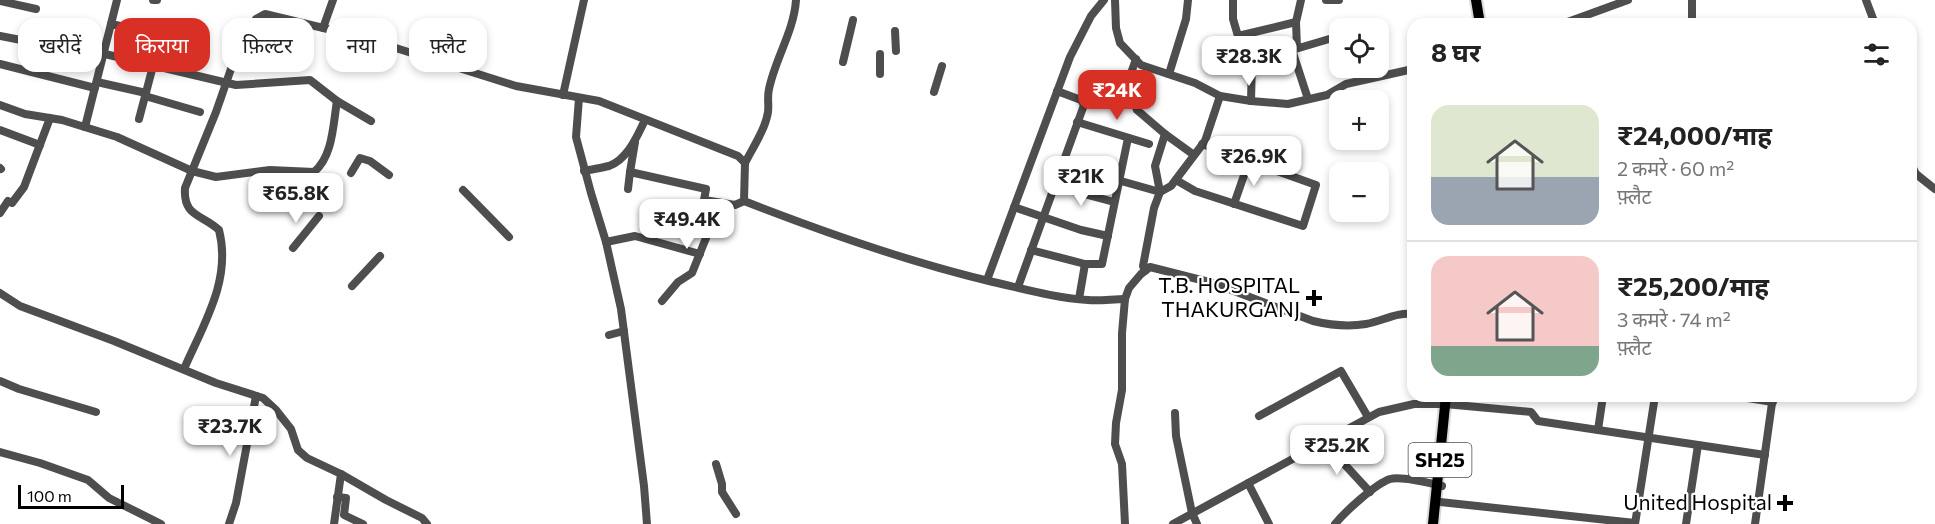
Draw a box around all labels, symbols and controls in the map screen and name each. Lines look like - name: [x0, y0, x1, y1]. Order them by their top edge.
- chip: खरीदें: [18, 18, 102, 72]
- chip: किराया: [114, 18, 210, 72]
- chip: फ़िल्टर: [222, 18, 314, 72]
- chip: नया: [326, 18, 397, 72]
- chip: फ़्लैट: [409, 18, 487, 72]
- map controls: [1329, 18, 1389, 222]
- button: locate: [1329, 18, 1389, 78]
- pin: ₹28.3K: [1200, 36, 1298, 87]
- text: 8 घर: [1431, 36, 1480, 67]
- icon: filters: [1860, 38, 1893, 71]
- text: ₹28.3K: [1216, 43, 1282, 67]
- pin: ₹24K: [1081, 70, 1153, 121]
- text: ₹24K: [1092, 77, 1142, 101]
- button: +: [1329, 90, 1389, 150]
- text: ₹24,000/माह: [1617, 119, 1772, 150]
- icon: home: [1479, 129, 1551, 201]
- pin: ₹26.9K: [1205, 136, 1303, 187]
- text: ₹26.9K: [1220, 143, 1288, 167]
- pin: ₹21K: [1045, 156, 1117, 207]
- text: 2 कमरे · 60 m²: [1617, 156, 1734, 180]
- button: −: [1329, 162, 1389, 222]
- text: ₹21K: [1058, 163, 1104, 187]
- pin: ₹65.8K: [247, 173, 345, 224]
- text: ₹65.8K: [262, 180, 330, 204]
- text: फ़्लैट: [1617, 184, 1652, 208]
- pin: ₹49.4K: [638, 199, 736, 250]
- text: ₹49.4K: [653, 206, 721, 230]
- text: ₹25,200/माह: [1617, 270, 1769, 301]
- place label: T.B. HOSPITAL THAKURGANJ: [1158, 272, 1300, 321]
- icon: home: [1479, 280, 1551, 352]
- marker: T.B. HOSPITAL THAKURGANJ: [1305, 289, 1323, 307]
- text: 3 कमरे · 74 m²: [1617, 307, 1731, 331]
- text: फ़्लैट: [1617, 335, 1652, 359]
- pin: ₹23.7K: [181, 406, 279, 457]
- text: ₹23.7K: [197, 413, 263, 437]
- pin: ₹25.2K: [1288, 425, 1386, 476]
- text: ₹25.2K: [1304, 432, 1370, 456]
- road number: SH25: [1408, 443, 1472, 477]
- scale bar: [18, 482, 124, 510]
- text: 100 m: [27, 486, 72, 505]
- place label: United Hospital: [1623, 489, 1772, 514]
- marker: United Hospital: [1776, 494, 1794, 512]

